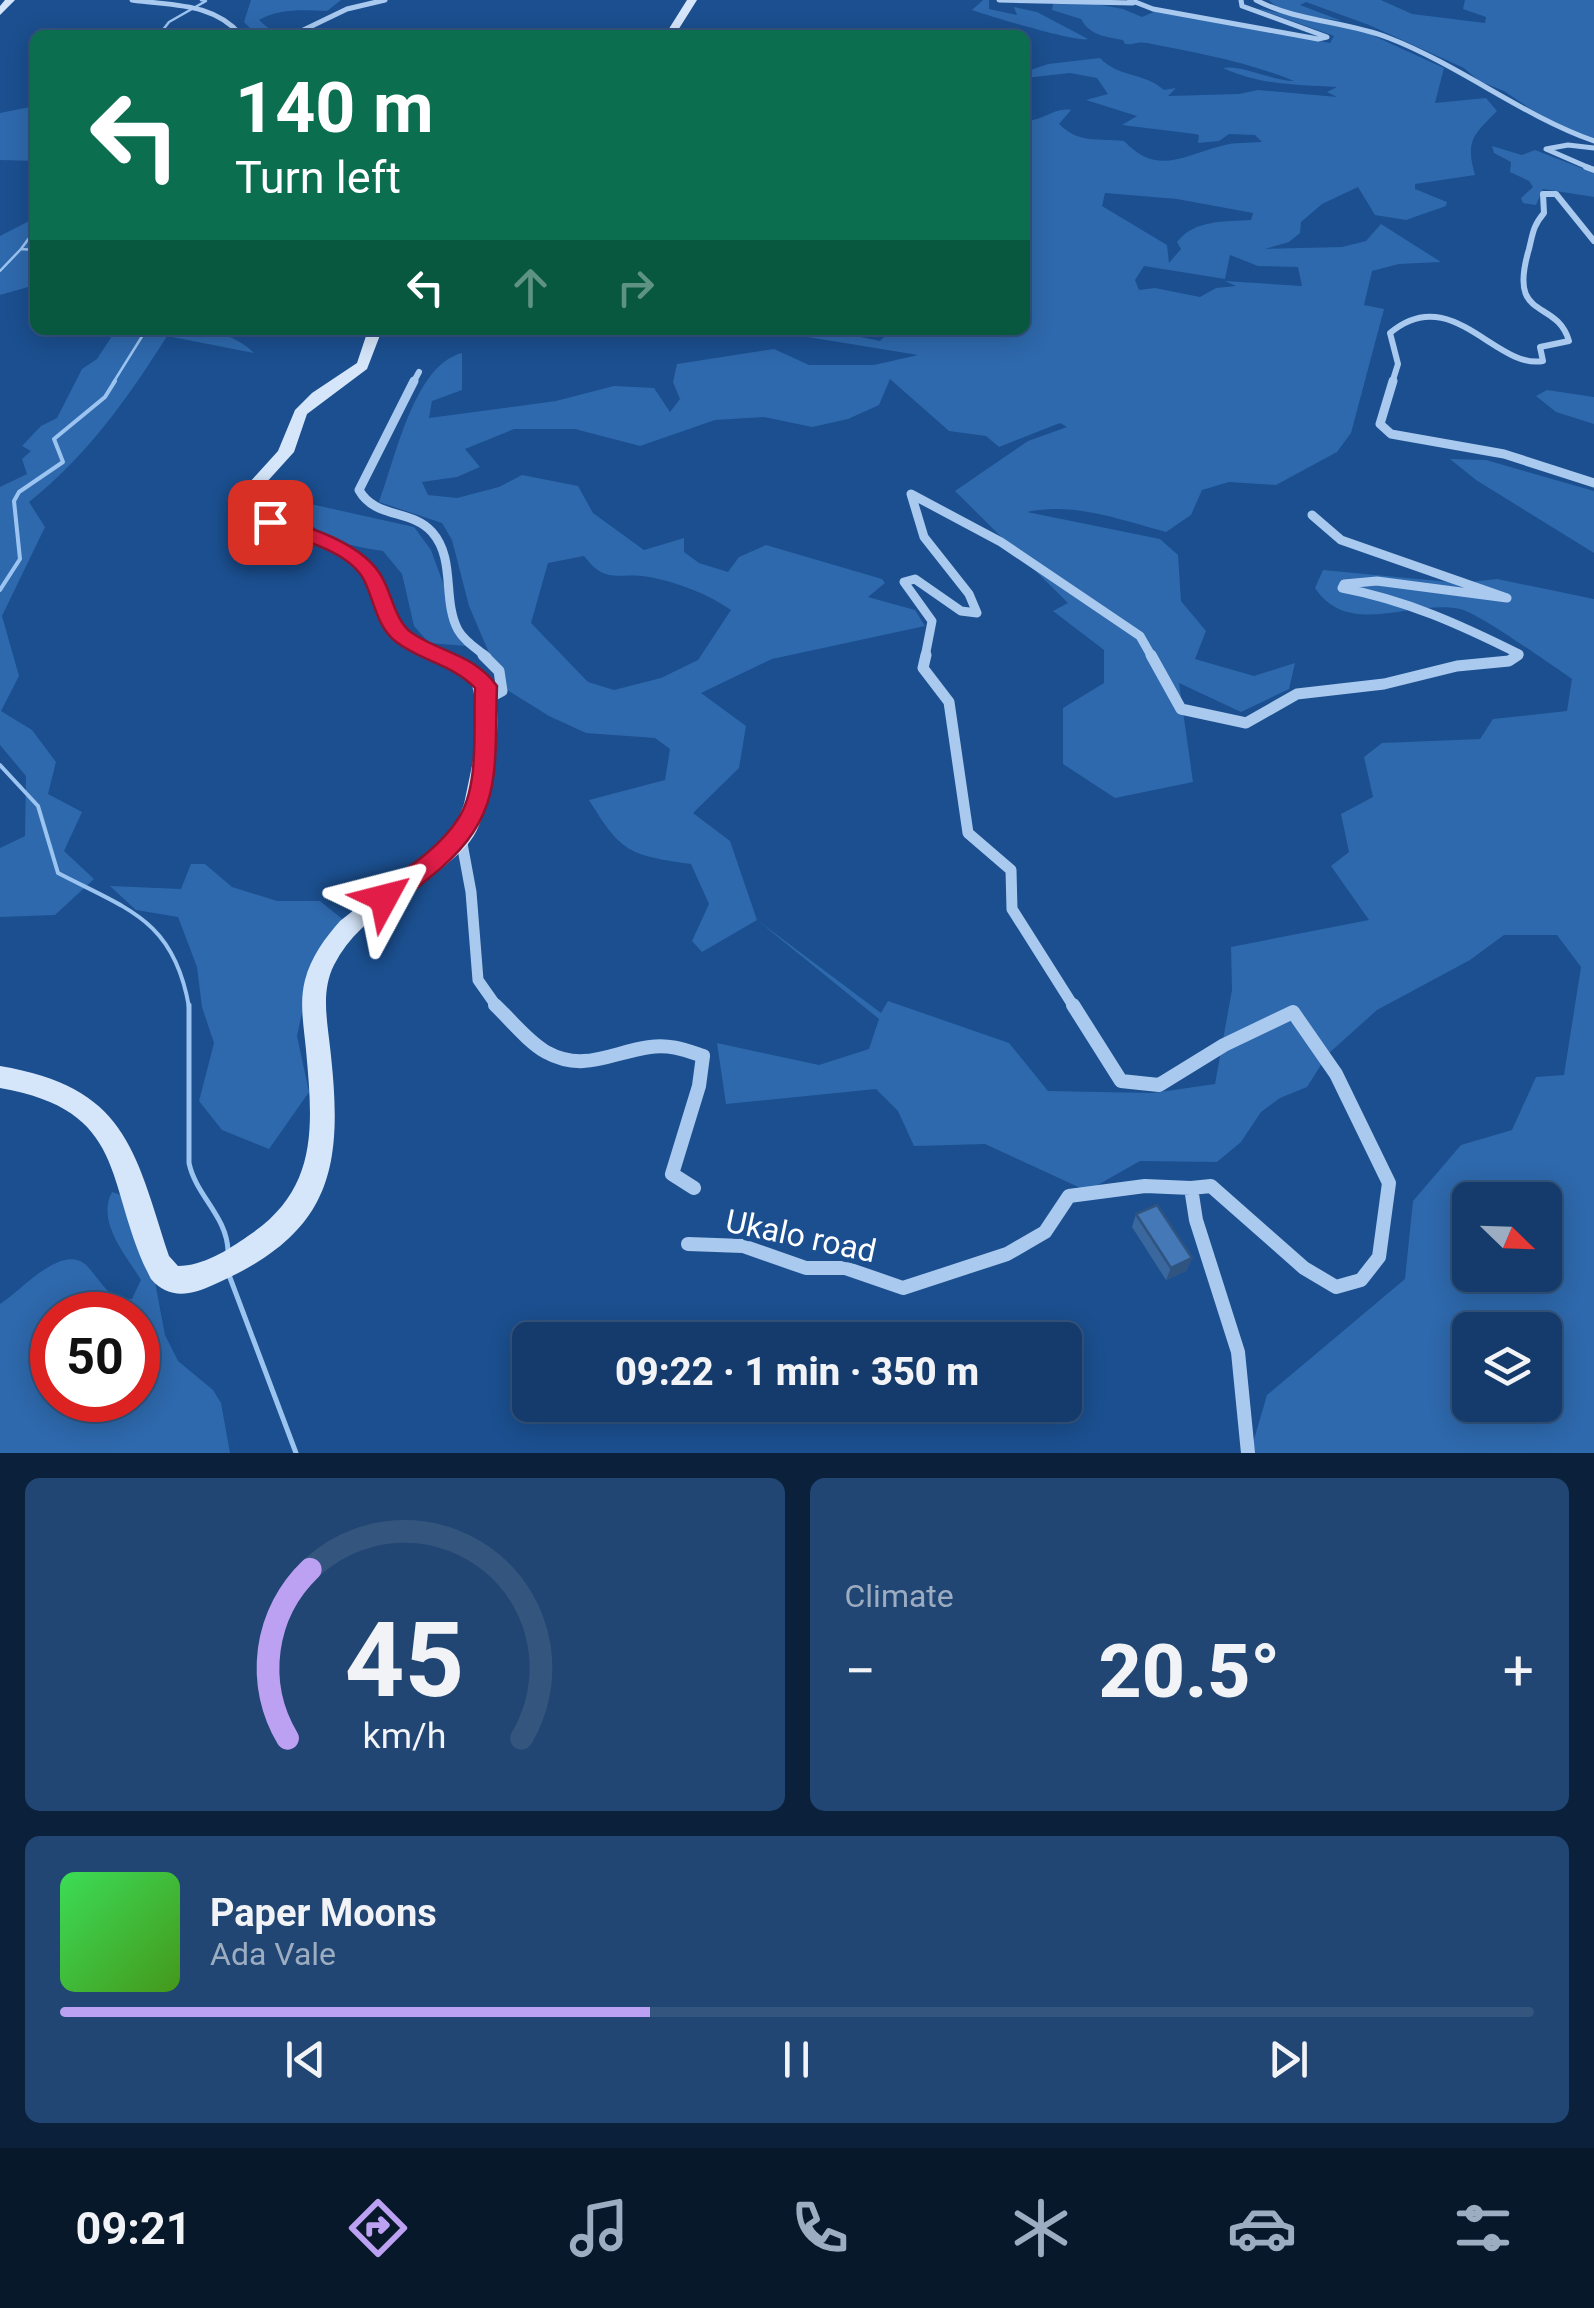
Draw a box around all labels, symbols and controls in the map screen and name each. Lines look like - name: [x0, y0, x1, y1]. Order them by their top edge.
- text: 140 m: [235, 67, 434, 149]
- icon: left: [70, 70, 200, 200]
- text: Turn left: [235, 151, 401, 204]
- icon: left: [398, 260, 453, 315]
- icon: ahead: [503, 260, 558, 315]
- icon: right: [608, 260, 663, 315]
- pin: [228, 480, 313, 565]
- icon: arrive: [243, 495, 298, 550]
- position arrow: [332, 846, 436, 950]
- north arrow: [1452, 1182, 1562, 1292]
- map controls: [1452, 1182, 1562, 1422]
- street label: Ukalo road: [722, 1202, 880, 1270]
- speed limit sign: 50: [30, 1292, 160, 1422]
- button: layers: [1452, 1312, 1562, 1422]
- text: 09:22 · 1 min · 350 m: [615, 1350, 979, 1394]
- text: Climate: [845, 1577, 954, 1615]
- text: 45: [345, 1600, 464, 1721]
- text: 20.5°: [1099, 1627, 1280, 1715]
- text: −: [845, 1639, 876, 1703]
- text: +: [1503, 1639, 1534, 1703]
- text: km/h: [363, 1715, 447, 1757]
- text: Paper Moons: [210, 1891, 437, 1935]
- text: Ada Vale: [210, 1935, 336, 1973]
- icon: previous: [278, 2032, 333, 2087]
- icon: pause: [769, 2032, 824, 2087]
- icon: next: [1261, 2032, 1316, 2087]
- icon: directions: [343, 2193, 413, 2263]
- icon: music: [564, 2193, 634, 2263]
- icon: phone: [785, 2193, 855, 2263]
- icon: climate: [1006, 2193, 1076, 2263]
- icon: car: [1227, 2193, 1297, 2263]
- icon: filters: [1448, 2193, 1518, 2263]
- text: 09:21: [76, 2202, 192, 2255]

